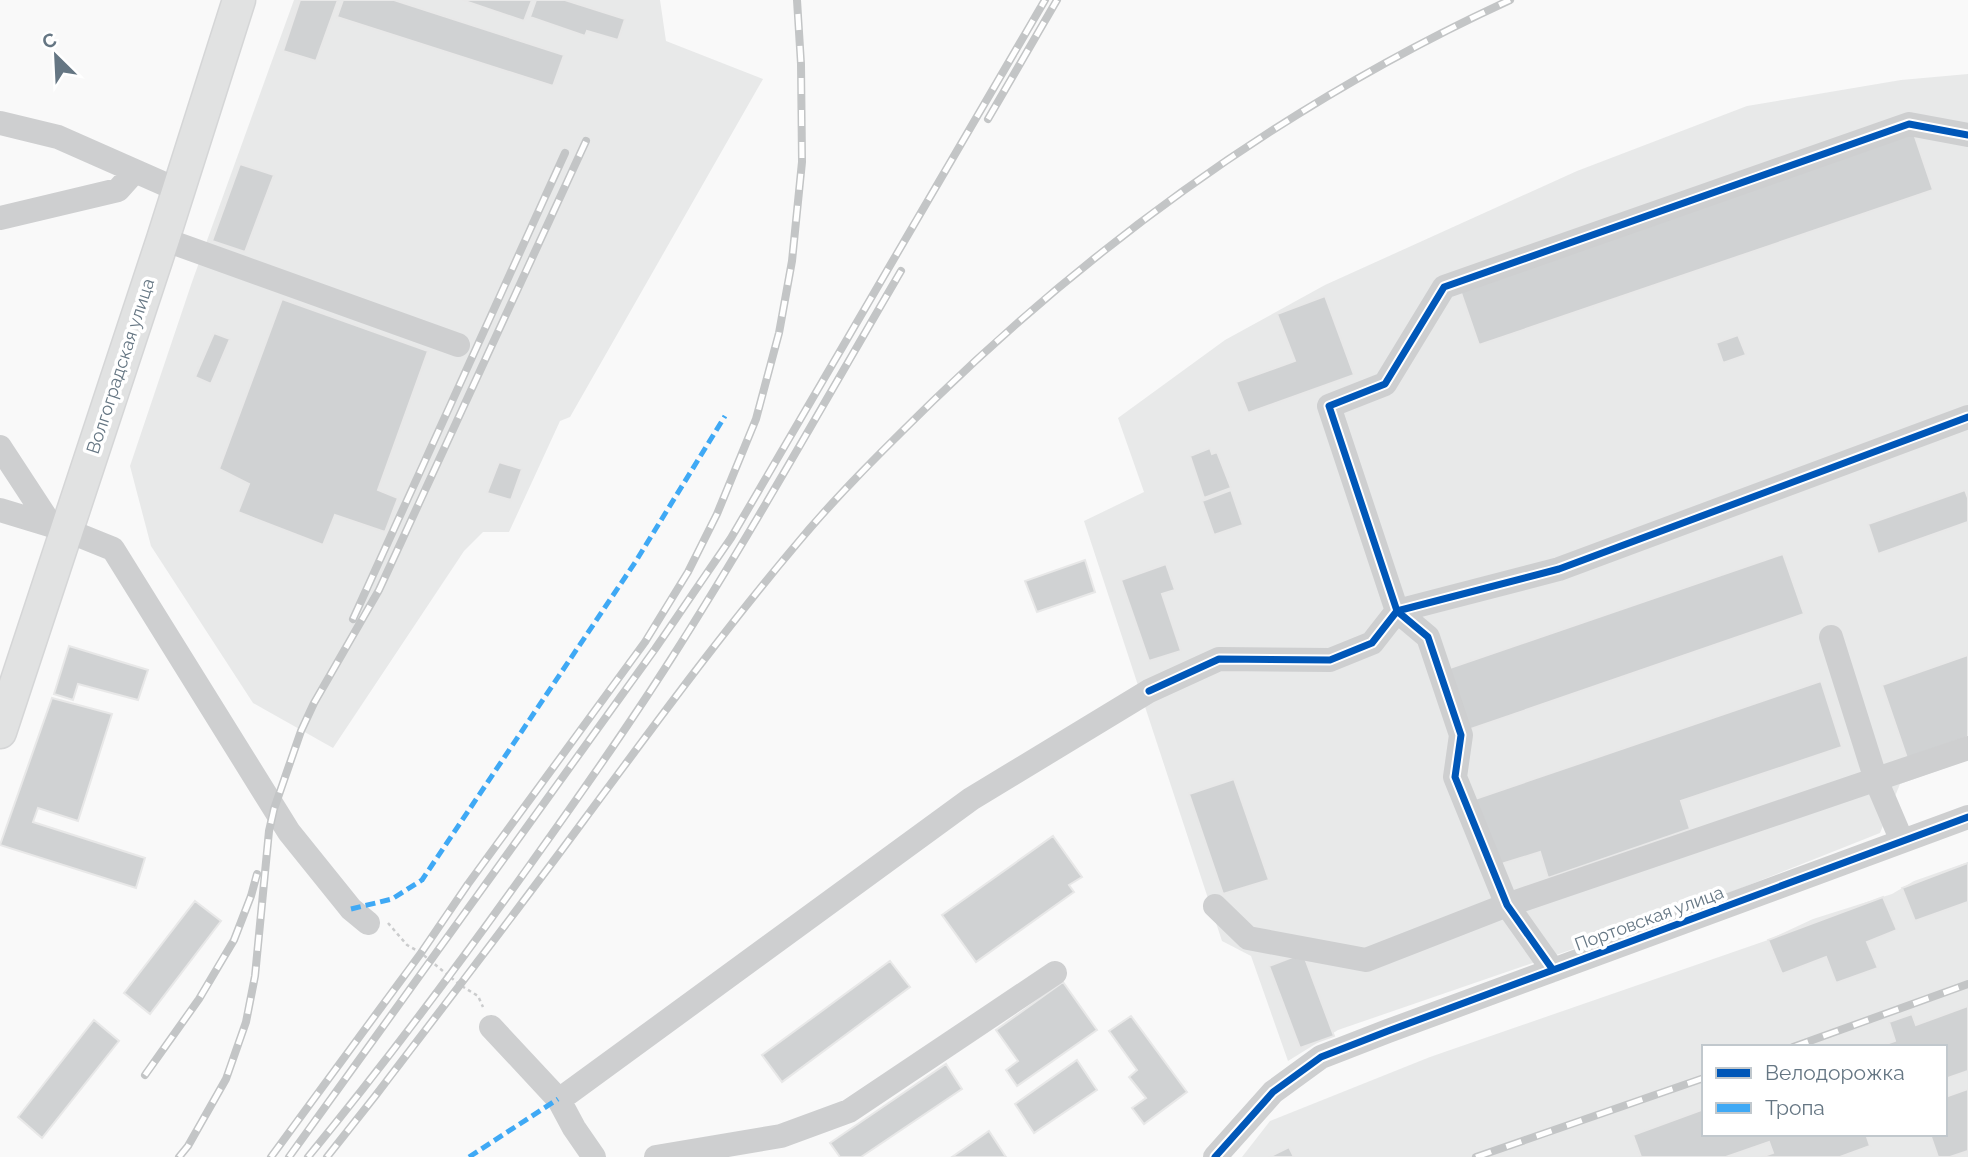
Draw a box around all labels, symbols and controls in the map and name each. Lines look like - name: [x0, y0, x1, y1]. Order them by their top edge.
- north arrow: [21, 21, 91, 91]
- text: С: [39, 28, 60, 53]
- street label: Волгоградская улица: [82, 276, 158, 456]
- street label: Портовская улица: [1572, 881, 1726, 955]
- legend: [1702, 1045, 1947, 1136]
- text: Велодорожка: [1765, 1060, 1905, 1085]
- text: Тропа: [1765, 1095, 1825, 1120]

